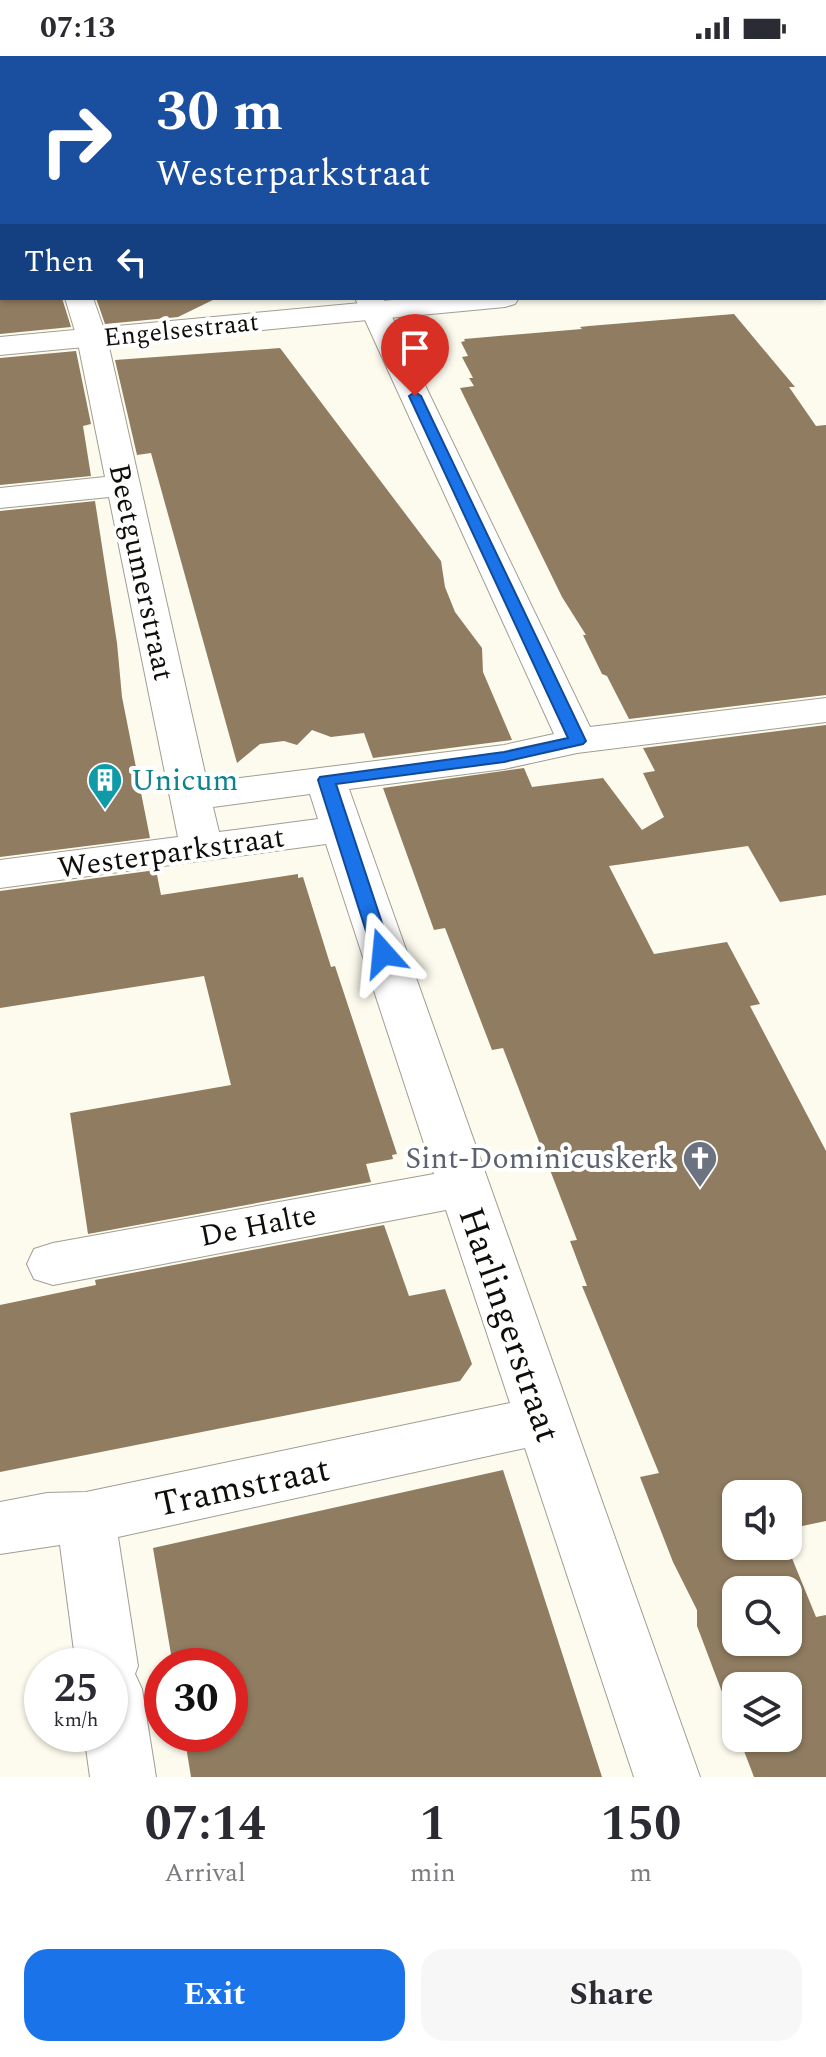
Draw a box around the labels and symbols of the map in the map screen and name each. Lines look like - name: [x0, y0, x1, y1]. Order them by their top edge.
- street label: Engelsestraat: [102, 302, 261, 358]
- pin: [381, 314, 449, 396]
- street label: Beetgumerstraat: [96, 459, 186, 685]
- place label: Unicum: [131, 758, 238, 804]
- building icon: Unicum: [86, 761, 124, 811]
- street label: Westerparkstraat: [55, 814, 288, 892]
- position arrow: [341, 911, 425, 995]
- place label: Sint-Dominicuskerk: [405, 1136, 674, 1182]
- church icon: Sint-Dominicuskerk: [681, 1139, 719, 1189]
- street label: De Halte: [196, 1192, 321, 1260]
- street label: Harlingerstraat: [443, 1200, 575, 1450]
- street label: Tramstraat: [150, 1442, 335, 1533]
- speed limit sign: 30: [144, 1648, 248, 1752]

